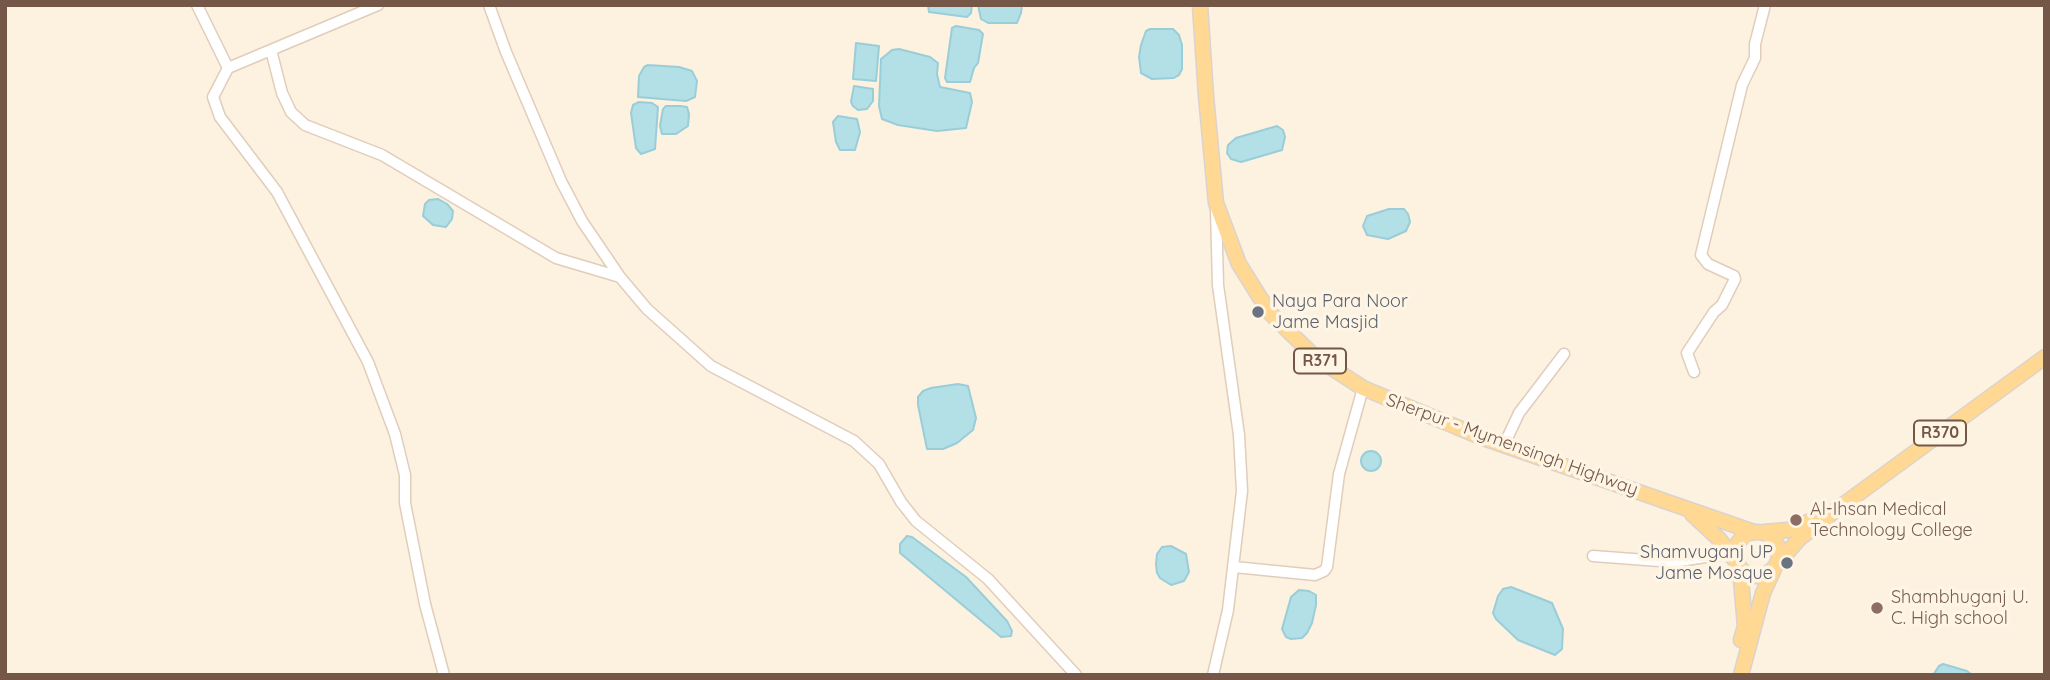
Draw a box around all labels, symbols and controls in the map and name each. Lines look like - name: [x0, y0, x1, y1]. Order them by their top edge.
- place label: Naya Para Noor Jame Masjid: [1272, 291, 1408, 334]
- marker: Naya Para Noor Jame Masjid: [1250, 304, 1266, 320]
- road number: R371: [1294, 348, 1346, 374]
- street label: Sherpur - Mymensingh Highway: [1383, 389, 1641, 501]
- road number: R370: [1914, 420, 1966, 446]
- place label: Al-Ihsan Medical Technology College: [1810, 499, 1973, 542]
- marker: Al-Ihsan Medical Technology College: [1788, 512, 1804, 528]
- place label: Shamvuganj UP Jame Mosque: [1640, 542, 1773, 584]
- marker: Shamvuganj UP Jame Mosque: [1779, 555, 1795, 571]
- place label: Shambhuganj U. C. High school: [1891, 587, 2028, 630]
- marker: Shambhuganj U. C. High school: [1869, 600, 1885, 616]

